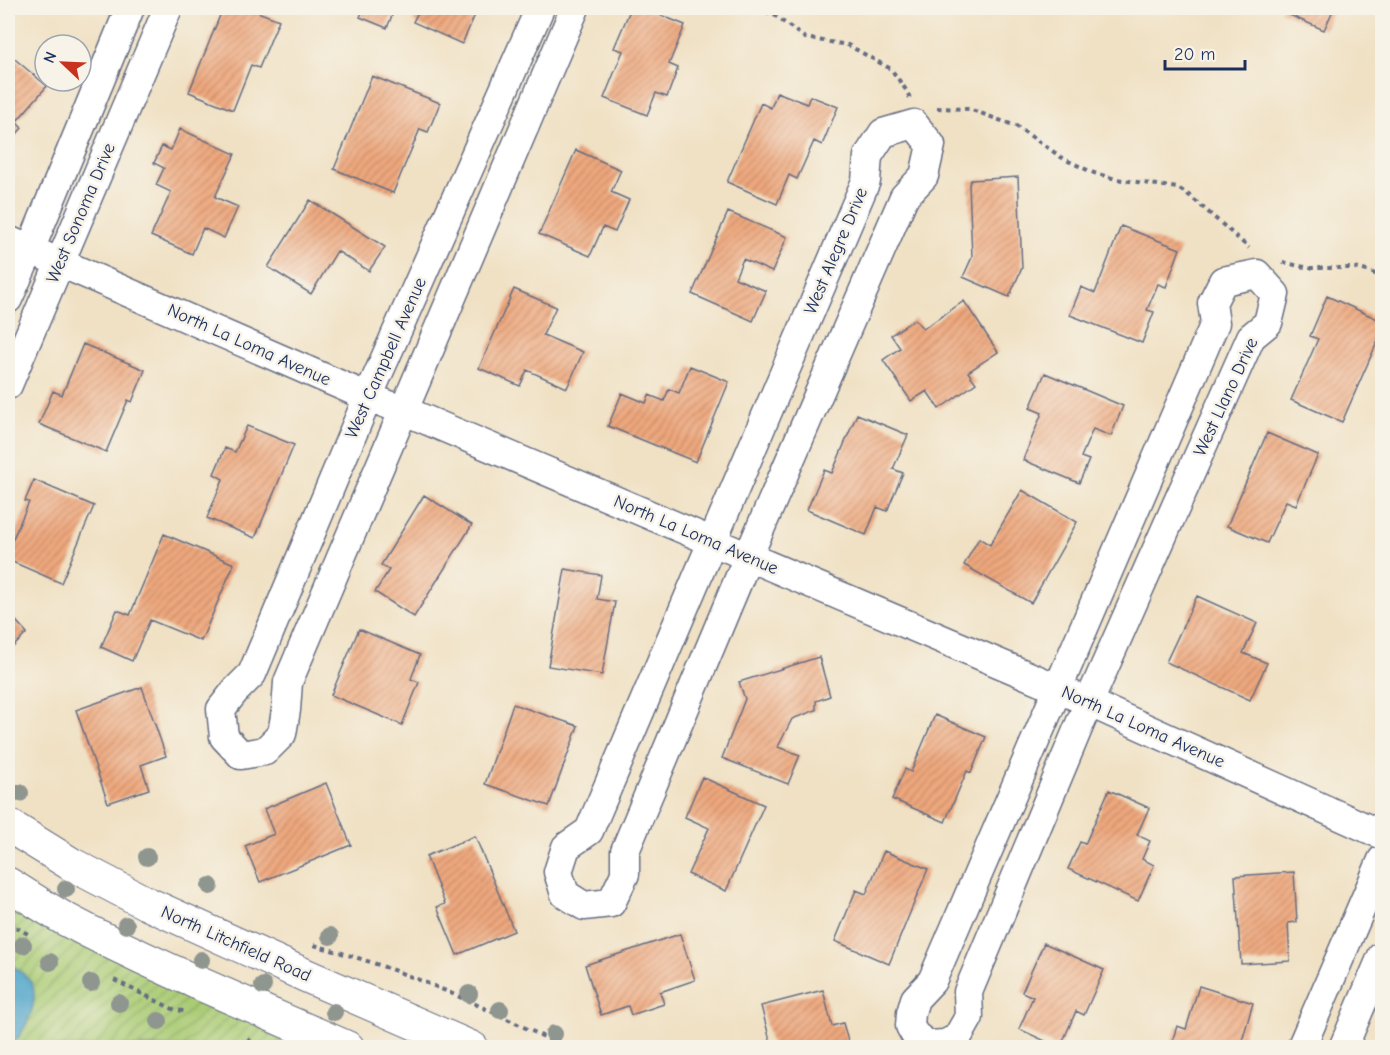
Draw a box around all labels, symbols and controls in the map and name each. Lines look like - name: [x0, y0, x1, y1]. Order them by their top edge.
- north arrow: [33, 33, 93, 93]
- scale bar: [1165, 33, 1244, 71]
- text: 20 m: [1174, 44, 1215, 65]
- text: N: [40, 49, 60, 66]
- street label: West Sonoma Drive: [42, 140, 120, 286]
- street label: West Alegre Drive: [800, 184, 872, 318]
- street label: West Campbell Avenue: [341, 274, 431, 442]
- street label: North La Loma Avenue: [164, 300, 334, 390]
- street label: West Llano Drive: [1189, 334, 1263, 460]
- street label: North La Loma Avenue: [611, 491, 781, 579]
- street label: North La Loma Avenue: [1058, 682, 1228, 772]
- street label: North Litchfield Road: [158, 901, 314, 987]

